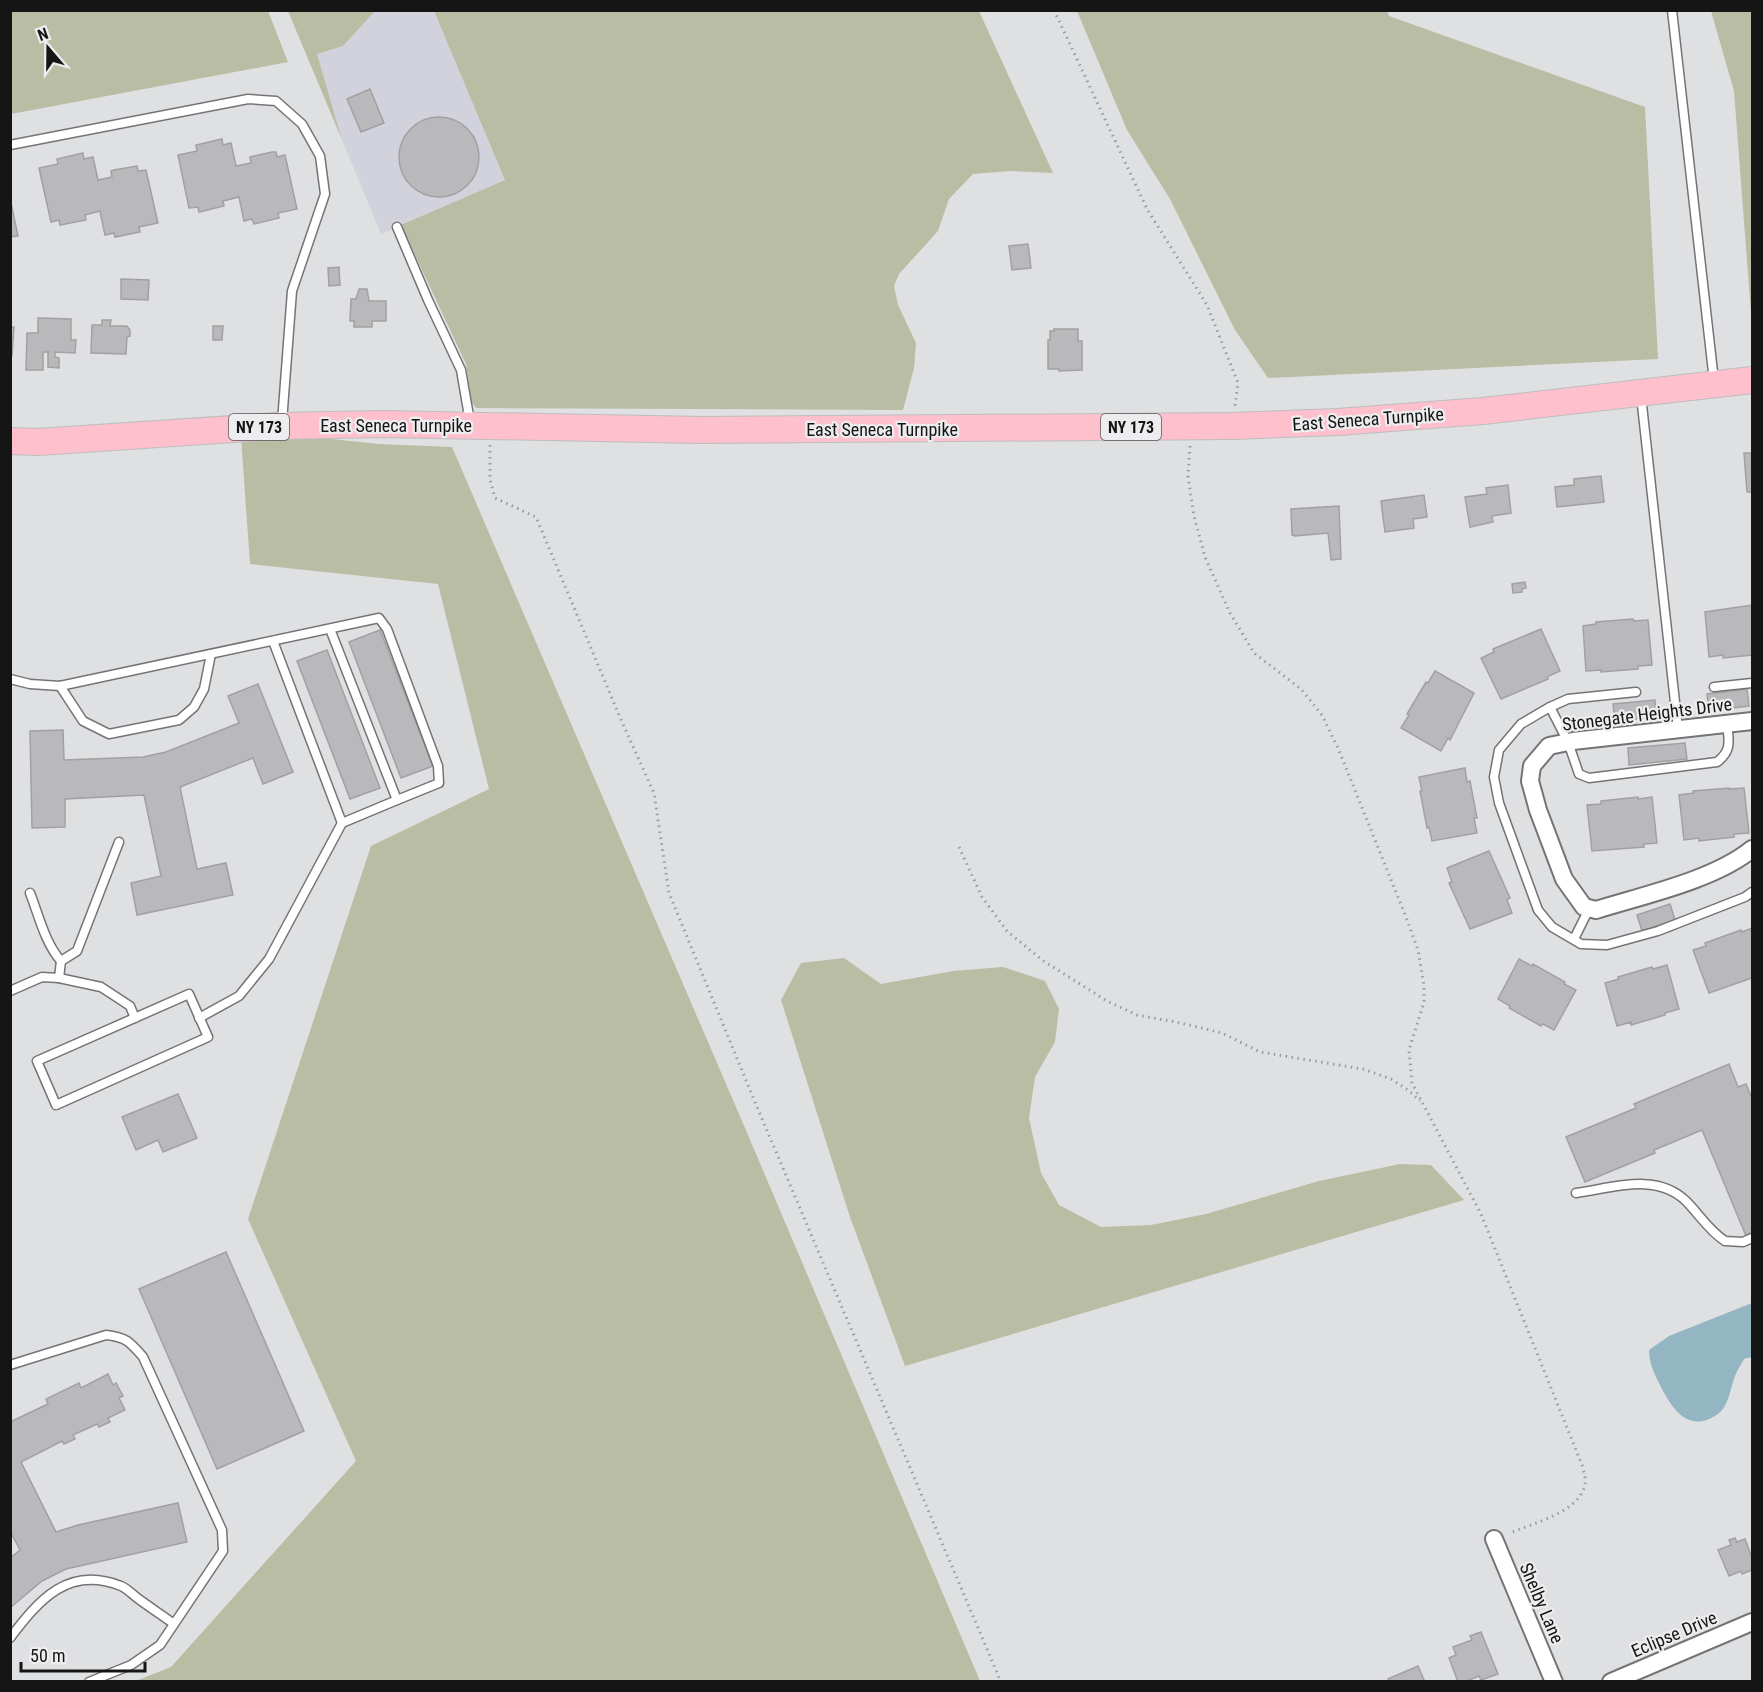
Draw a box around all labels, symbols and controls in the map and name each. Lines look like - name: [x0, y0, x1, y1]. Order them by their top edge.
- north arrow: [18, 18, 78, 78]
- text: N: [35, 24, 51, 45]
- street label: East Seneca Turnpike: [1292, 403, 1444, 435]
- road number: NY 173: [229, 414, 289, 440]
- road number: NY 173: [1101, 414, 1161, 440]
- street label: East Seneca Turnpike: [320, 415, 472, 436]
- street label: East Seneca Turnpike: [806, 419, 958, 440]
- street label: Stonegate Heights Drive: [1561, 693, 1733, 735]
- street label: Shelby Lane: [1516, 1560, 1568, 1646]
- street label: Eclipse Drive: [1628, 1607, 1720, 1661]
- scale bar: [21, 1635, 146, 1673]
- text: 50 m: [30, 1645, 65, 1666]

